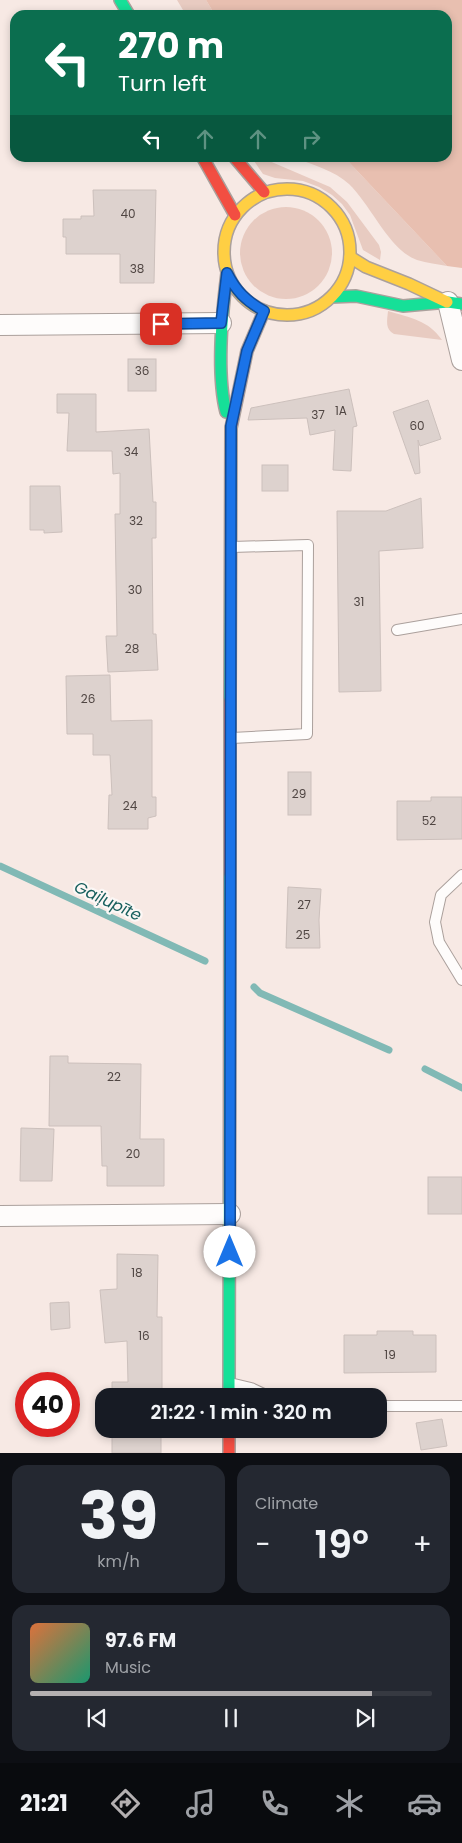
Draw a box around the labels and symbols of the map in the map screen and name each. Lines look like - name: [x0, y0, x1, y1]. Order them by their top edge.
- house number: 40: [120, 205, 136, 222]
- house number: 38: [130, 260, 144, 277]
- pin: [140, 303, 182, 345]
- house number: 36: [135, 362, 149, 379]
- house number: 1A: [335, 402, 347, 419]
- house number: 37: [311, 406, 325, 423]
- house number: 60: [409, 417, 425, 434]
- house number: 34: [124, 443, 139, 460]
- house number: 32: [129, 512, 143, 529]
- house number: 30: [128, 581, 142, 598]
- house number: 31: [354, 593, 364, 610]
- house number: 28: [125, 640, 139, 657]
- house number: 26: [81, 690, 95, 707]
- house number: 29: [292, 785, 306, 802]
- house number: 24: [123, 797, 138, 814]
- house number: 52: [422, 812, 436, 829]
- water label: Gaiļupīte: [71, 875, 146, 927]
- house number: 27: [297, 896, 311, 913]
- house number: 25: [296, 926, 310, 943]
- house number: 22: [107, 1068, 121, 1085]
- house number: 20: [126, 1145, 140, 1162]
- position arrow: [203, 1225, 255, 1277]
- house number: 18: [131, 1264, 143, 1281]
- house number: 16: [138, 1327, 150, 1344]
- house number: 19: [384, 1346, 396, 1363]
- speed limit sign: 40: [15, 1372, 80, 1437]

